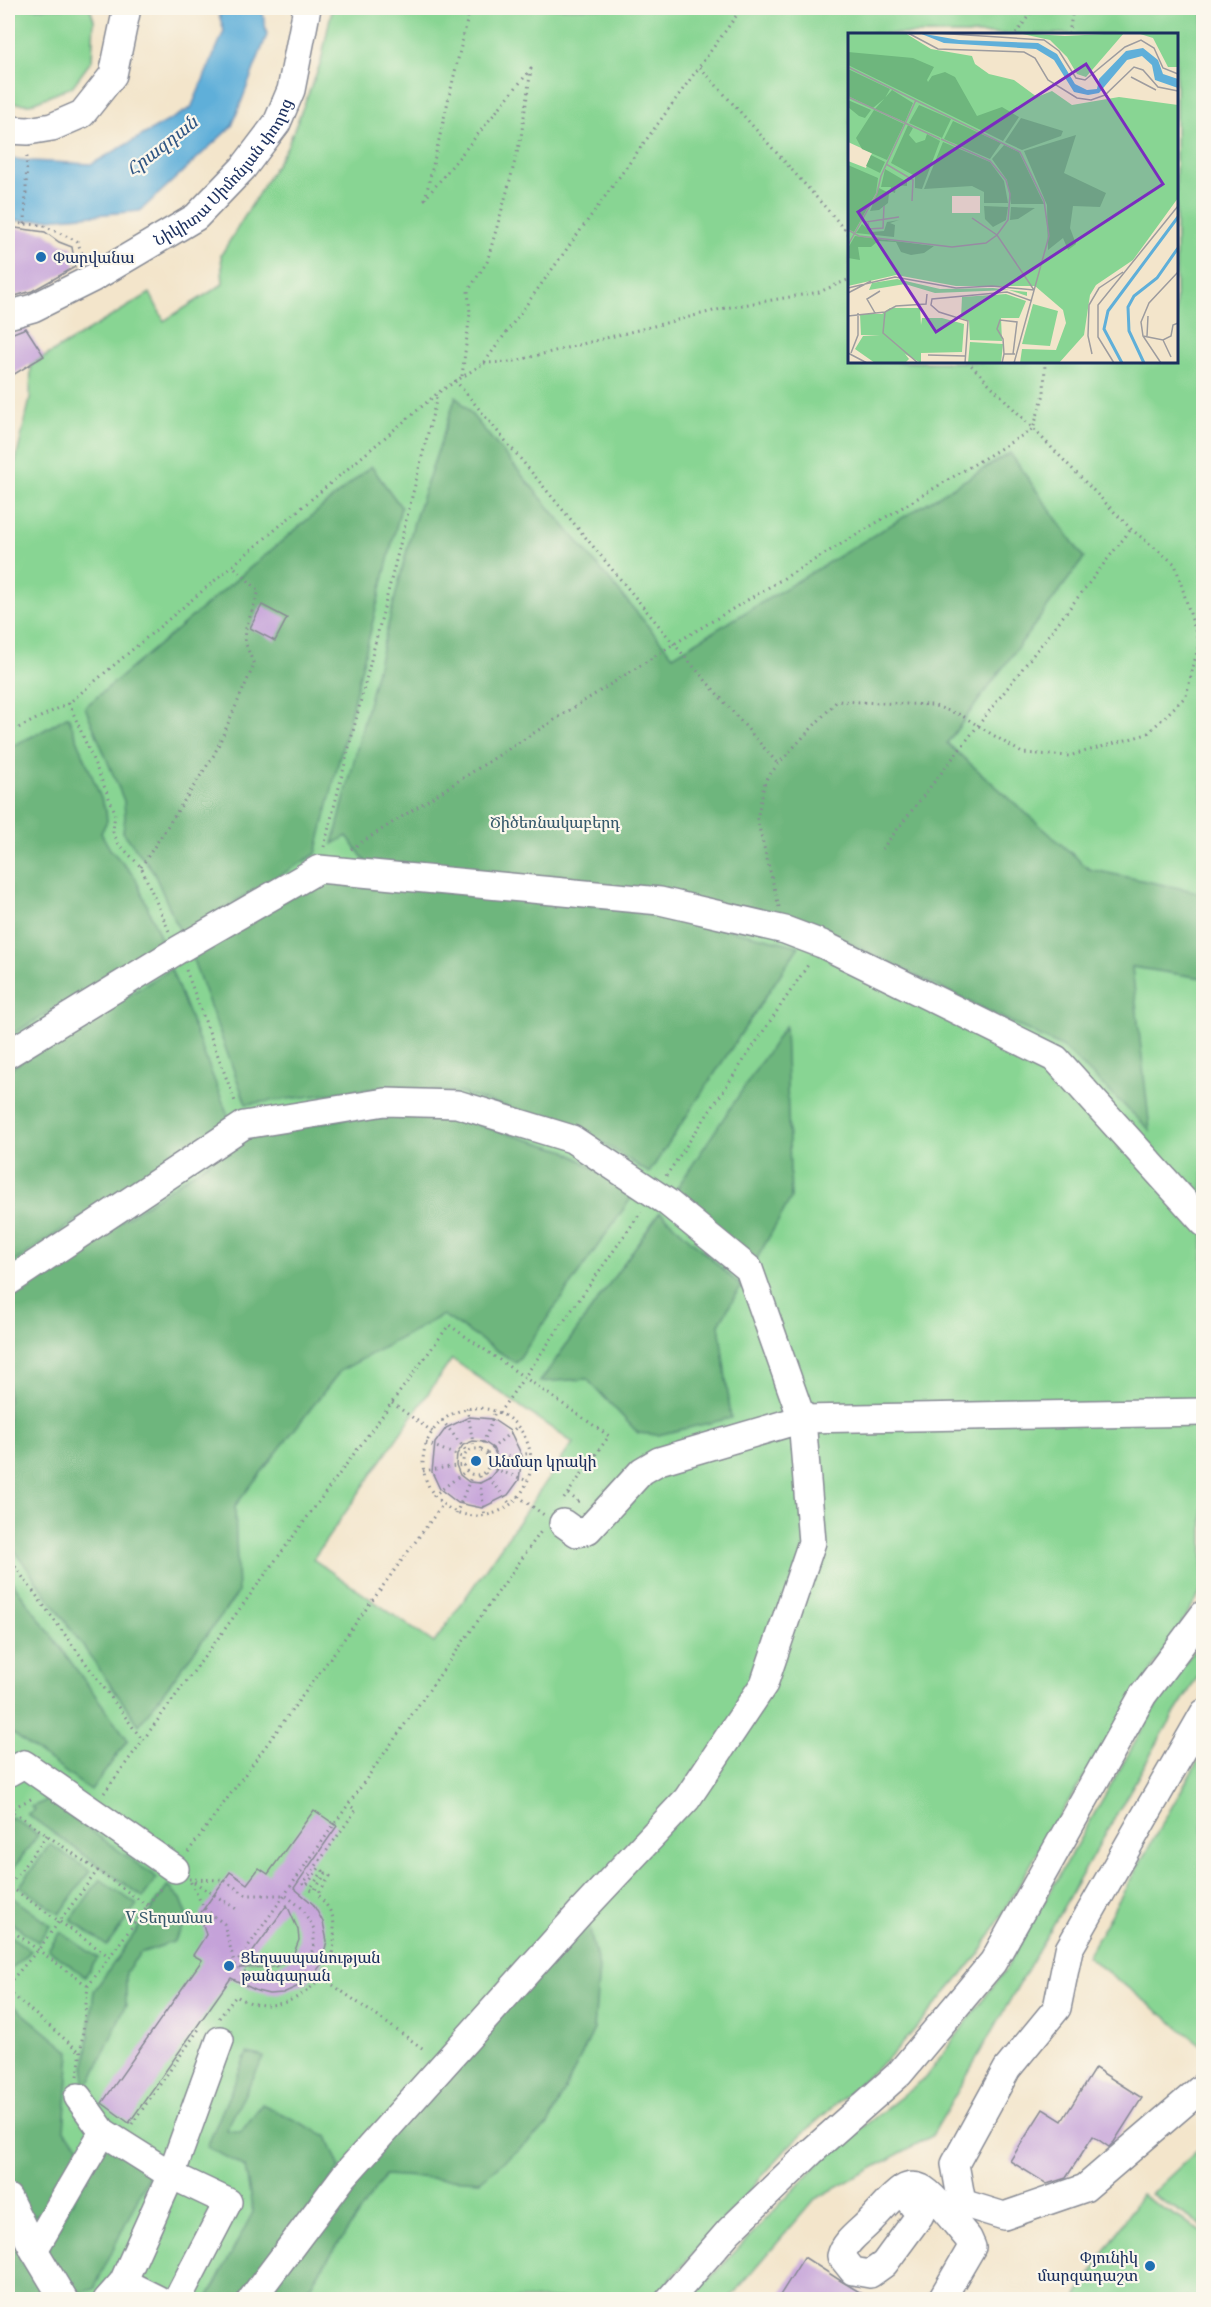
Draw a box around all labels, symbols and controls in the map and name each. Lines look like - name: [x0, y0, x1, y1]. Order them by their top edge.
- inset map: [848, 33, 1178, 363]
- street label: Նիկիտա Սիմոնյան փողոց: [150, 96, 296, 250]
- water label: Հրազդան: [123, 112, 203, 181]
- place label: Փարվանա: [53, 248, 134, 267]
- marker: Փարվանա: [34, 250, 48, 264]
- park label: Ծիծեռնակաբերդ: [490, 813, 620, 832]
- place label: Անմար կրակի: [488, 1452, 597, 1471]
- marker: Անմար կրակի: [469, 1454, 483, 1468]
- park label: V Տեղամաս: [124, 1908, 213, 1927]
- place label: Ցեղասպանության թանգարան: [241, 1948, 381, 1985]
- marker: Ցեղասպանության թանգարան: [222, 1959, 236, 1973]
- place label: Փյունիկ մարզադաշտ: [1037, 2248, 1138, 2285]
- marker: Փյունիկ մարզադաշտ: [1143, 2259, 1157, 2273]

